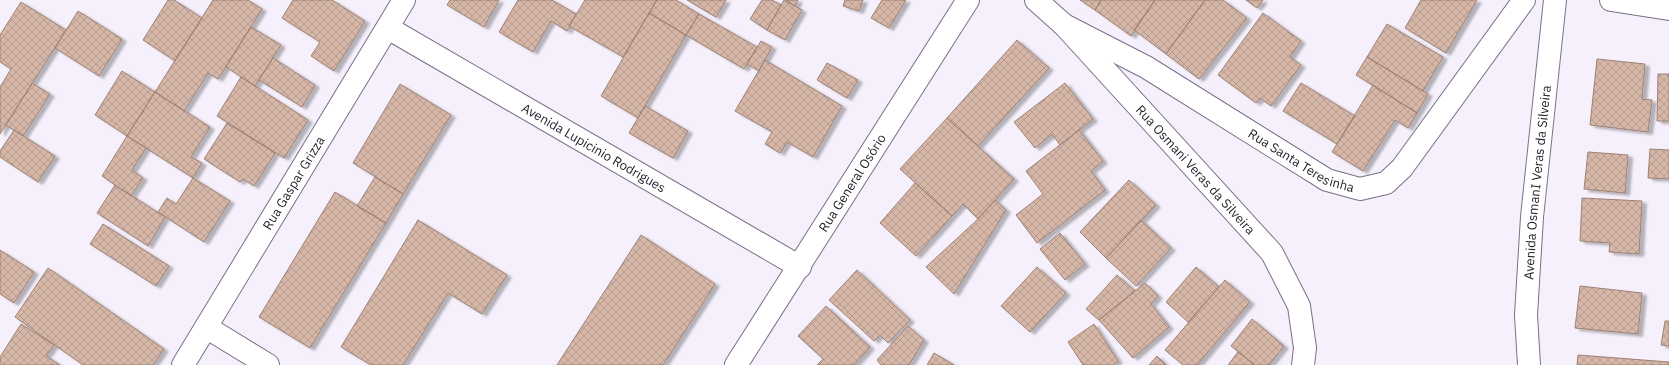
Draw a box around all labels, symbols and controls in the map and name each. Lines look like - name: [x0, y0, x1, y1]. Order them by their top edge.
- street label: Avenida OsmanI Veras da Silveira: [1520, 84, 1554, 280]
- street label: Avenida Lupicinio Rodrigues: [519, 99, 669, 196]
- street label: Rua Osmani Veras da Silveira: [1132, 101, 1259, 238]
- street label: Rua Santa Teresinha: [1245, 125, 1356, 196]
- street label: Rua General Osório: [814, 130, 889, 235]
- street label: Rua Gaspar Grizza: [258, 133, 328, 233]

